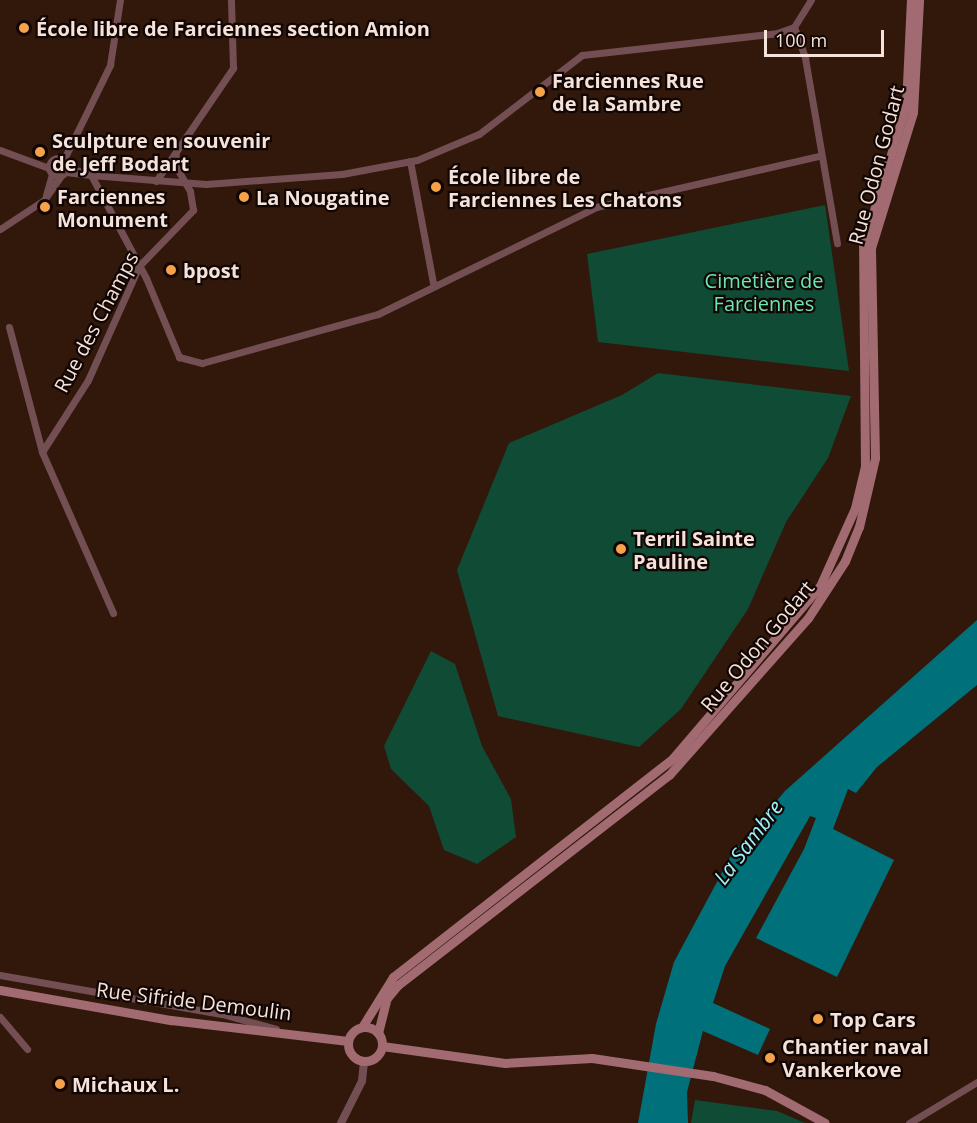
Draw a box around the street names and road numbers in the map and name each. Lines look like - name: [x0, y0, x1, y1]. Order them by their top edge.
- street label: Rue Odon Godart: [843, 83, 909, 247]
- street label: Rue des Champs: [49, 248, 143, 396]
- street label: Rue Odon Godart: [695, 576, 819, 716]
- street label: Rue Sifride Demoulin: [95, 977, 293, 1025]

